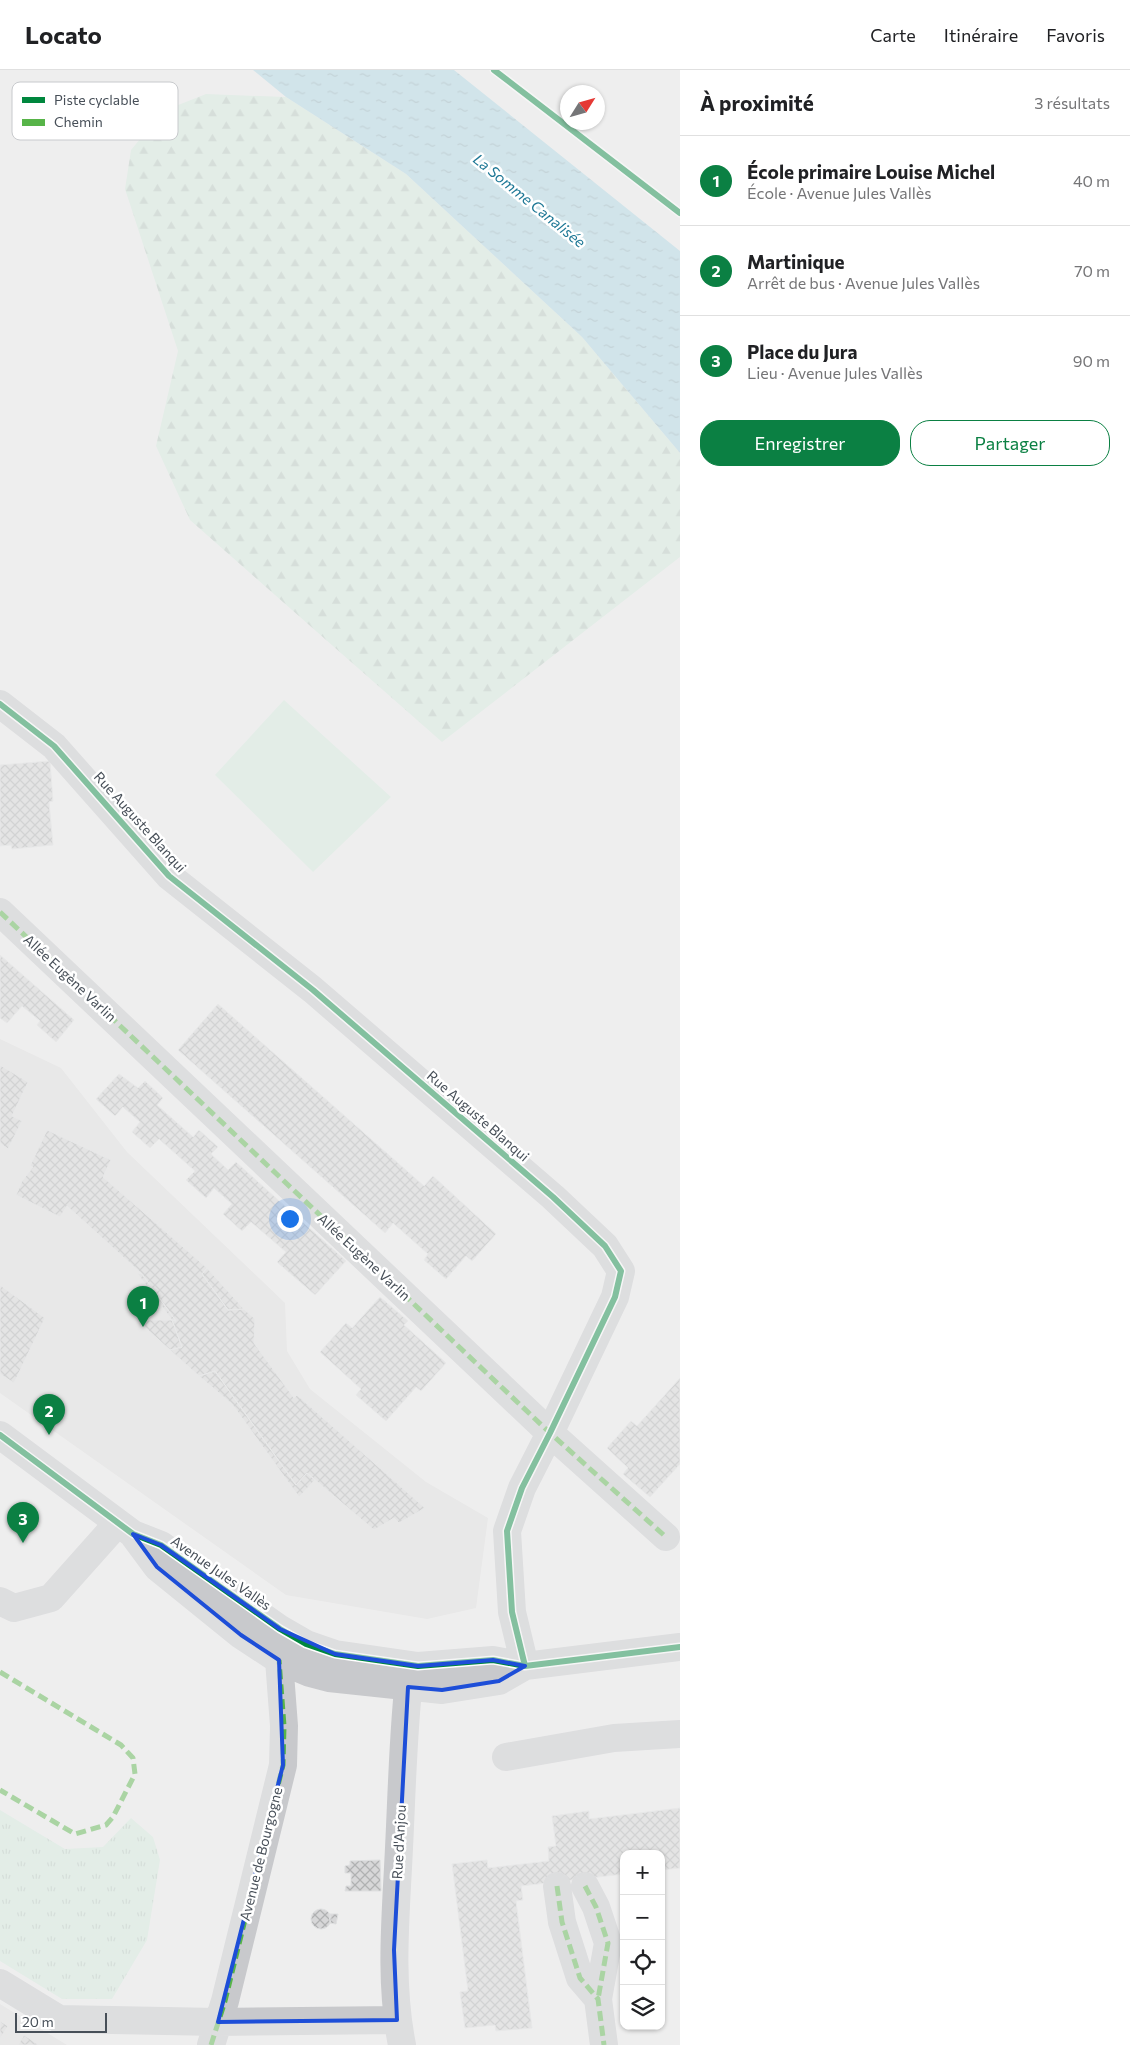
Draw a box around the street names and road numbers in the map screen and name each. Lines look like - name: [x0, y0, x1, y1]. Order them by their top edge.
- street label: Rue Auguste Blanqui: [91, 768, 190, 875]
- street label: Allée Eugène Varlin: [21, 930, 120, 1025]
- street label: Rue Auguste Blanqui: [424, 1067, 533, 1165]
- street label: Allée Eugène Varlin: [315, 1209, 414, 1304]
- street label: Avenue Jules Vallès: [168, 1532, 275, 1613]
- street label: Avenue de Bourgogne: [236, 1785, 285, 1922]
- street label: Rue d'Anjou: [388, 1804, 409, 1880]

